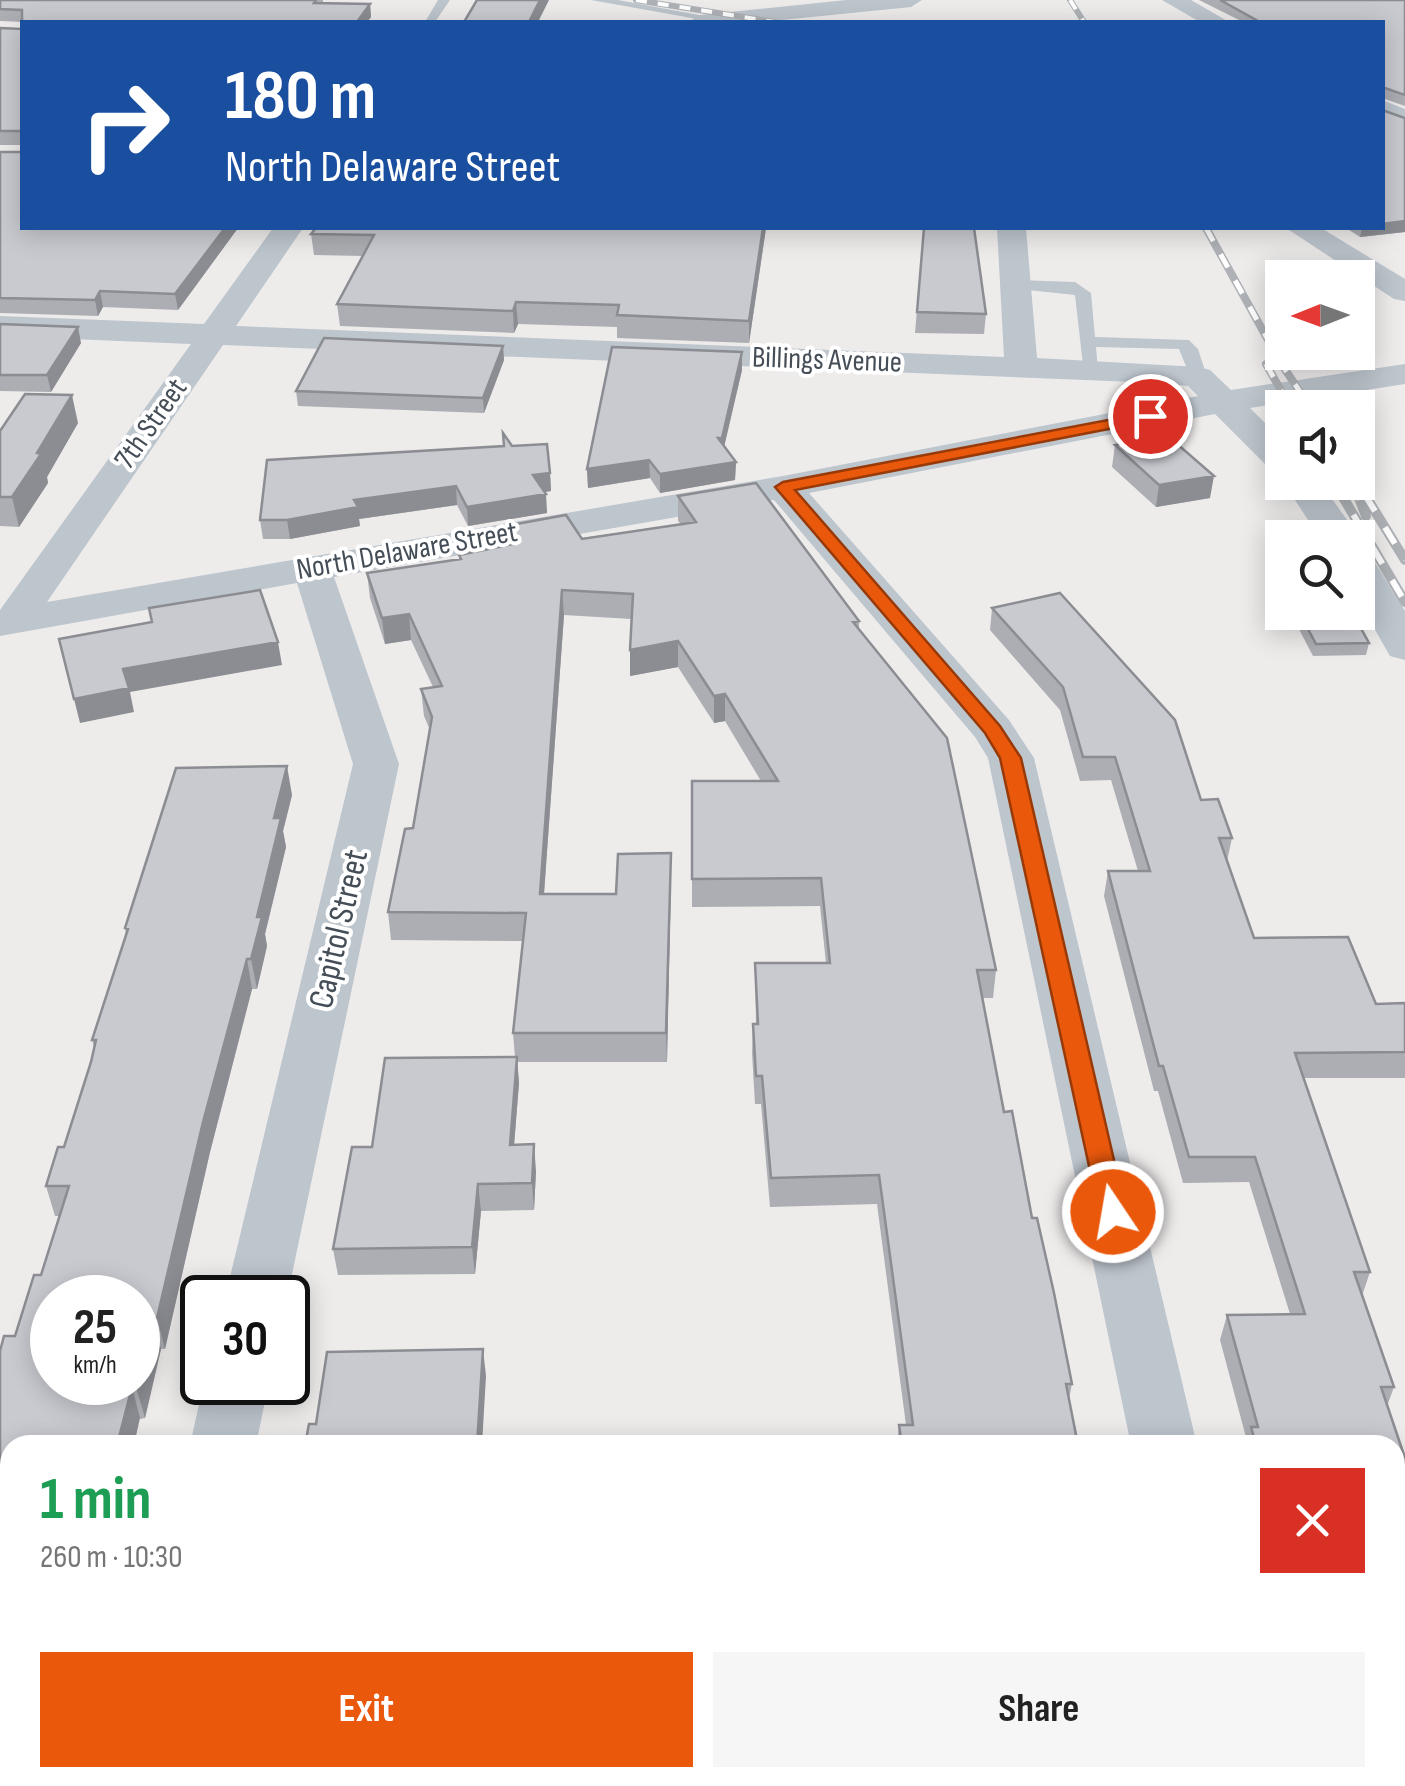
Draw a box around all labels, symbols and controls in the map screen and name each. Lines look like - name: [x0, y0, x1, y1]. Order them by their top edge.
- text: 180 m: [225, 55, 376, 139]
- icon: right: [60, 60, 190, 190]
- text: North Delaware Street: [225, 140, 560, 195]
- north arrow: [1265, 260, 1375, 370]
- map controls: [1265, 260, 1375, 630]
- street label: Billings Avenue: [751, 339, 903, 381]
- street label: 7th Street: [107, 372, 195, 476]
- pin: [1108, 374, 1193, 459]
- icon: arrive: [1123, 389, 1178, 444]
- button: sound: [1265, 390, 1375, 500]
- street label: North Delaware Street: [294, 514, 520, 588]
- button: search: [1265, 520, 1375, 630]
- street label: Capitol Street: [300, 845, 378, 1013]
- position arrow: [1061, 1160, 1165, 1264]
- speed limit sign: 30: [180, 1275, 310, 1405]
- text: 25: [73, 1298, 117, 1358]
- text: km/h: [73, 1350, 117, 1381]
- text: 1 min: [40, 1464, 152, 1536]
- button: close: [1260, 1468, 1365, 1573]
- text: 260 m · 10:30: [40, 1538, 182, 1577]
- button: Exit: [40, 1652, 693, 1767]
- button: Share: [713, 1652, 1365, 1767]

